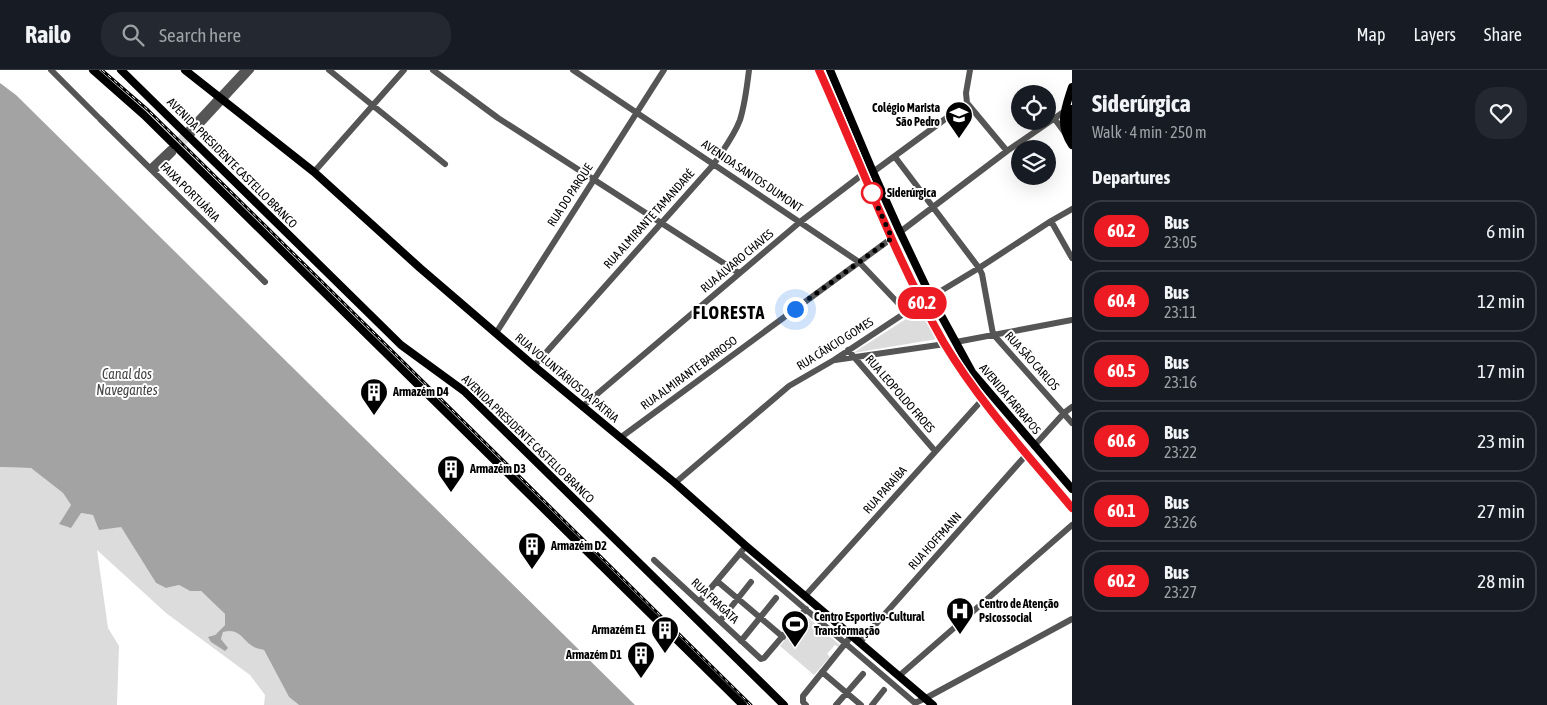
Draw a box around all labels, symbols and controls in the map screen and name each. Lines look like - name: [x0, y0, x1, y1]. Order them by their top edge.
- search box: [101, 12, 451, 57]
- text: Railo: [25, 21, 71, 48]
- icon: search: [119, 21, 147, 49]
- text: Search here: [159, 24, 241, 46]
- text: Map: [1356, 24, 1385, 45]
- text: Layers: [1413, 24, 1456, 45]
- text: Share: [1484, 24, 1522, 45]
- map controls: [1011, 85, 1056, 185]
- button: locate: [1011, 85, 1056, 130]
- button: heart: [1475, 87, 1527, 139]
- text: Siderúrgica: [1092, 90, 1191, 117]
- street label: AVENIDA PRESIDENTE CASTELLO BRANCO: [164, 95, 300, 231]
- school or university icon: Colégio Marista São Pedro: [944, 100, 974, 139]
- place label: Colégio Marista São Pedro: [872, 101, 940, 129]
- text: Walk · 4 min · 250 m: [1092, 123, 1206, 141]
- street label: AVENIDA SANTOS DUMONT: [699, 137, 806, 215]
- button: layers: [1011, 140, 1056, 185]
- street label: FAIXA PORTUÁRIA: [157, 159, 223, 225]
- street label: RUA DO PARQUE: [544, 161, 596, 229]
- text: Departures: [1092, 166, 1170, 188]
- street label: RUA ALMIRANTE TAMANDARÉ: [601, 167, 697, 271]
- marker: Siderúrgica: [861, 182, 883, 204]
- place label: Siderúrgica: [887, 186, 937, 200]
- text: Bus: [1164, 211, 1189, 233]
- text: 60.2: [1107, 220, 1136, 241]
- text: 6 min: [1486, 220, 1525, 242]
- street label: RUA ÁLVARO CHAVES: [698, 227, 776, 295]
- text: 23:05: [1164, 233, 1197, 251]
- text: Bus: [1164, 281, 1189, 303]
- line badge: 60.2: [887, 287, 957, 319]
- text: 60.4: [1107, 290, 1136, 311]
- text: 12 min: [1477, 290, 1525, 312]
- text: 60.2: [908, 292, 936, 313]
- your location: [783, 297, 808, 322]
- district label: FLORESTA: [693, 302, 765, 323]
- text: 23:11: [1164, 303, 1197, 321]
- street label: RUA CÂNCIO GOMES: [794, 315, 876, 373]
- street label: RUA SÃO CARLOS: [1002, 329, 1062, 393]
- street label: RUA VOLUNTÁRIOS DA PÁTRIA: [512, 331, 622, 425]
- street label: RUA ALMIRANTE BARROSO: [638, 333, 740, 413]
- text: Bus: [1164, 351, 1189, 373]
- street label: RUA LEOPOLDO FROES: [863, 352, 937, 436]
- text: 60.5: [1107, 360, 1136, 381]
- text: 17 min: [1477, 360, 1525, 382]
- street label: AVENIDA FARRAPOS: [977, 361, 1043, 437]
- water label: Canal dos Navegantes: [96, 366, 158, 398]
- street label: AVENIDA PRESIDENTE CASTELLO BRANCO: [459, 372, 597, 506]
- text: 23:16: [1164, 373, 1197, 391]
- building icon: Armazém D4: [359, 377, 389, 416]
- place label: Armazém D4: [392, 385, 449, 399]
- text: Bus: [1164, 421, 1189, 443]
- text: 60.6: [1107, 430, 1136, 451]
- text: 23 min: [1477, 430, 1525, 452]
- text: 23:22: [1164, 443, 1197, 461]
- building icon: Armazém D3: [436, 454, 466, 493]
- place label: Armazém D3: [469, 462, 526, 476]
- street label: RUA PARAÍBA: [860, 464, 910, 516]
- text: Bus: [1164, 491, 1189, 513]
- text: 60.1: [1107, 500, 1136, 521]
- text: 27 min: [1477, 500, 1525, 522]
- street label: RUA HOFFMANN: [906, 509, 964, 573]
- text: 23:26: [1164, 513, 1197, 531]
- building icon: Armazém D2: [517, 531, 547, 570]
- place label: Armazém D2: [550, 539, 607, 553]
- text: Bus: [1164, 561, 1189, 583]
- text: 60.2: [1107, 570, 1136, 591]
- text: 28 min: [1477, 570, 1525, 592]
- street label: RUA FRAGATA: [688, 576, 742, 627]
- text: 23:27: [1164, 583, 1197, 601]
- hospital icon: Centro de Atenção Psicossocial: [945, 596, 975, 635]
- place label: Centro de Atenção Psicossocial: [979, 597, 1059, 625]
- sports icon: Centro Esportivo-Cultural Transformação: [780, 609, 810, 648]
- place label: Centro Esportivo-Cultural Transformação: [814, 610, 925, 638]
- building icon: Armazém E1: [650, 615, 680, 654]
- place label: Armazém E1: [591, 623, 646, 637]
- building icon: Armazém D1: [626, 640, 656, 679]
- place label: Armazém D1: [565, 648, 622, 662]

